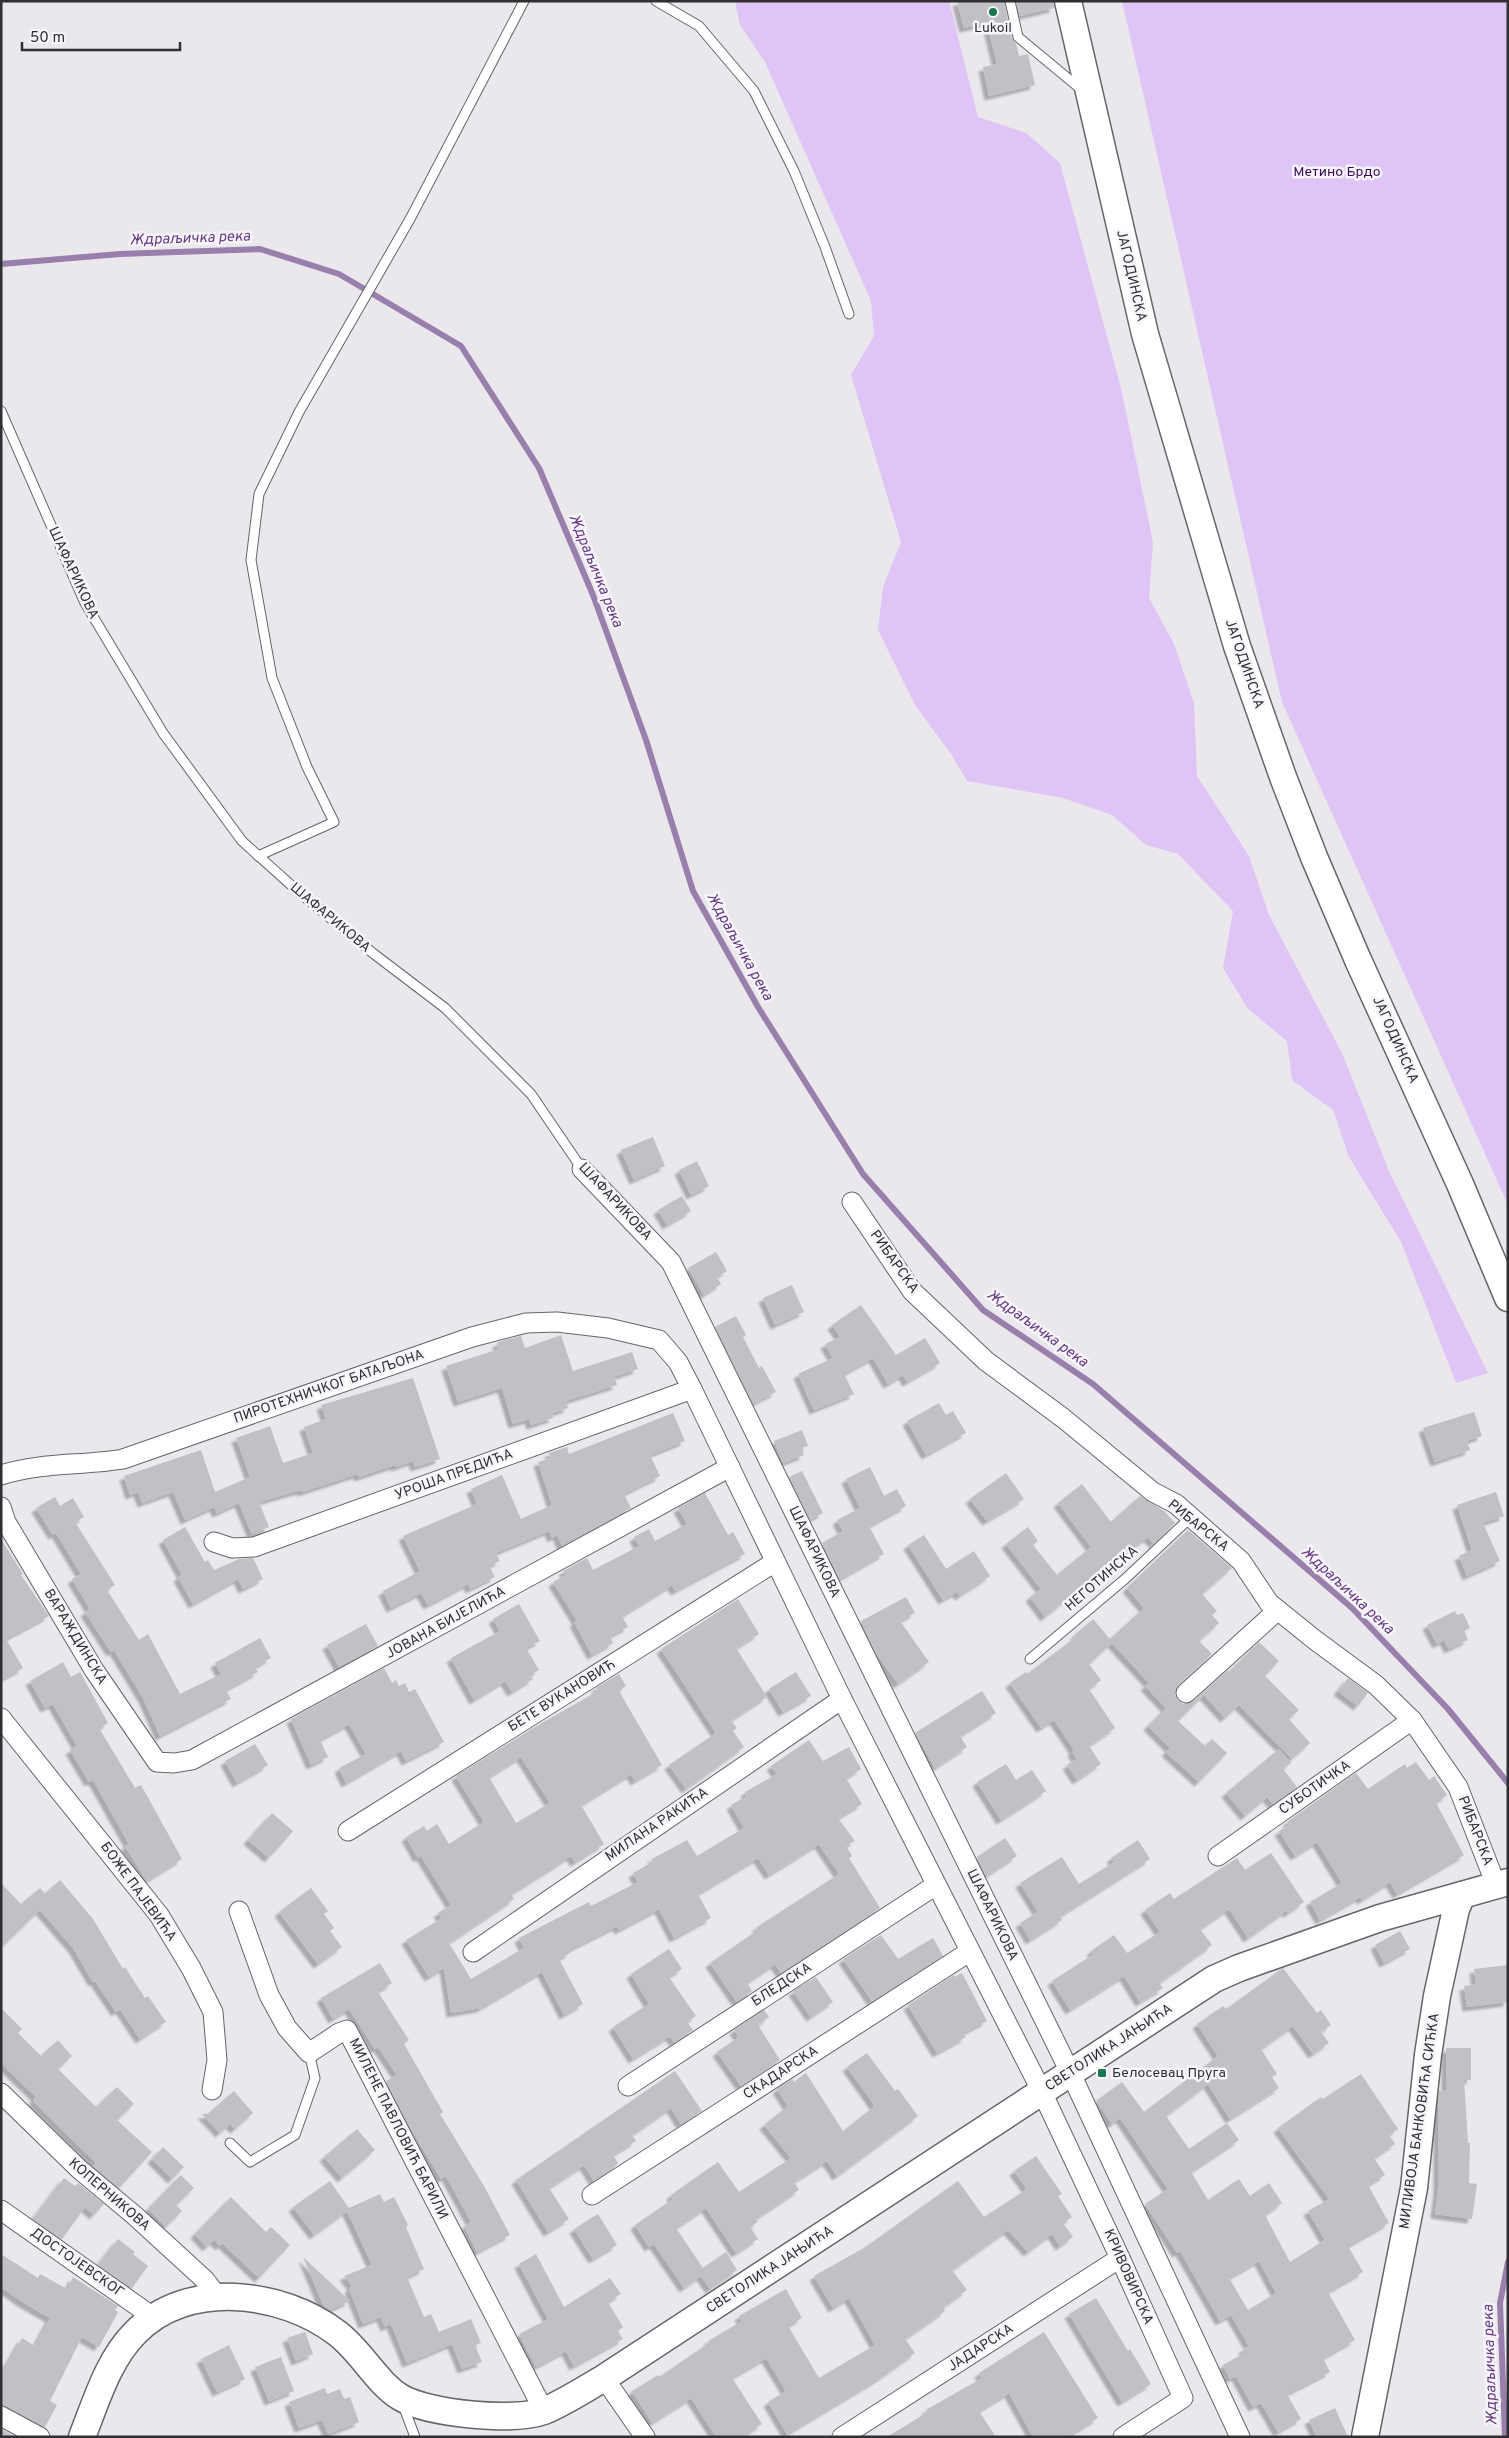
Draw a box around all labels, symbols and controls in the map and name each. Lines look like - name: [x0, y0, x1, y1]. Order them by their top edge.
- marker: Lukoil: [987, 6, 999, 18]
- scale bar: [22, 20, 180, 52]
- place label: Lukoil: [974, 20, 1012, 37]
- text: 50 m: [30, 29, 65, 48]
- park label: Метино Брдо: [1293, 164, 1381, 181]
- water label: Ждраљичка река: [129, 227, 251, 251]
- street label: ЈАГОДИНСКА: [1112, 228, 1150, 324]
- water label: Ждраљичка река: [564, 512, 626, 631]
- street label: ШАФАРИКОВА: [44, 524, 102, 622]
- street label: ЈАГОДИНСКА: [1221, 617, 1267, 711]
- street label: ШАФАРИКОВА: [286, 879, 374, 957]
- water label: Ждраљичка река: [701, 890, 777, 1005]
- street label: ЈАГОДИНСКА: [1368, 994, 1422, 1086]
- street label: ШАФАРИКОВА: [575, 1160, 655, 1244]
- street label: РИБАРСКА: [866, 1227, 922, 1297]
- water label: Ждраљичка река: [983, 1286, 1092, 1372]
- street label: ПИРОТЕХНИЧКОГ БАТАЉОНА: [232, 1346, 426, 1428]
- street label: УРОША ПРЕДИЋА: [393, 1446, 515, 1504]
- street label: РИБАРСКА: [1164, 1496, 1232, 1556]
- street label: ШАФАРИКОВА: [784, 1503, 844, 1601]
- street label: НЕГОТИНСКА: [1062, 1543, 1142, 1615]
- water label: Ждраљичка река: [1296, 1543, 1398, 1639]
- street label: ЈОВАНА БИЈЕЛИЋА: [383, 1583, 509, 1663]
- street label: ВАРАЖДИНСКА: [40, 1586, 110, 1688]
- street label: БЕТЕ ВУКАНОВИЋ: [505, 1656, 619, 1736]
- street label: СУБОТИЧКА: [1276, 1757, 1354, 1819]
- street label: МИЛАНА РАКИЋА: [602, 1784, 712, 1866]
- street label: РИБАРСКА: [1454, 1794, 1496, 1868]
- street label: БОЖЕ ПАЈЕВИЋА: [96, 1839, 180, 1945]
- street label: ШАФАРИКОВА: [962, 1866, 1022, 1964]
- street label: БЛЕДСКА: [749, 1959, 815, 2011]
- street label: СВЕТОЛИКА ЈАЊИЋА: [1042, 2000, 1176, 2096]
- street label: МИЛИВОЈА БАНКОВИЋА СИЋКА: [1396, 2012, 1444, 2230]
- street label: МИЛЕНЕ ПАВЛОВИЋ БАРИЛИ: [345, 2035, 451, 2223]
- street label: СКАДАРСКА: [740, 2042, 822, 2104]
- place label: Белосевац Пруга: [1112, 2065, 1226, 2082]
- marker: Белосевац Пруга: [1096, 2067, 1108, 2079]
- street label: КОПЕРНИКОВА: [65, 2155, 153, 2235]
- street label: СВЕТОЛИКА ЈАЊИЋА: [703, 2222, 837, 2318]
- street label: ДОСТОЈЕВСКОГ: [27, 2225, 127, 2302]
- street label: КРИВОВИРСКА: [1099, 2227, 1157, 2327]
- water label: Ждраљичка река: [1479, 2304, 1503, 2426]
- street label: ЈАДАРСКА: [945, 2321, 1017, 2375]

